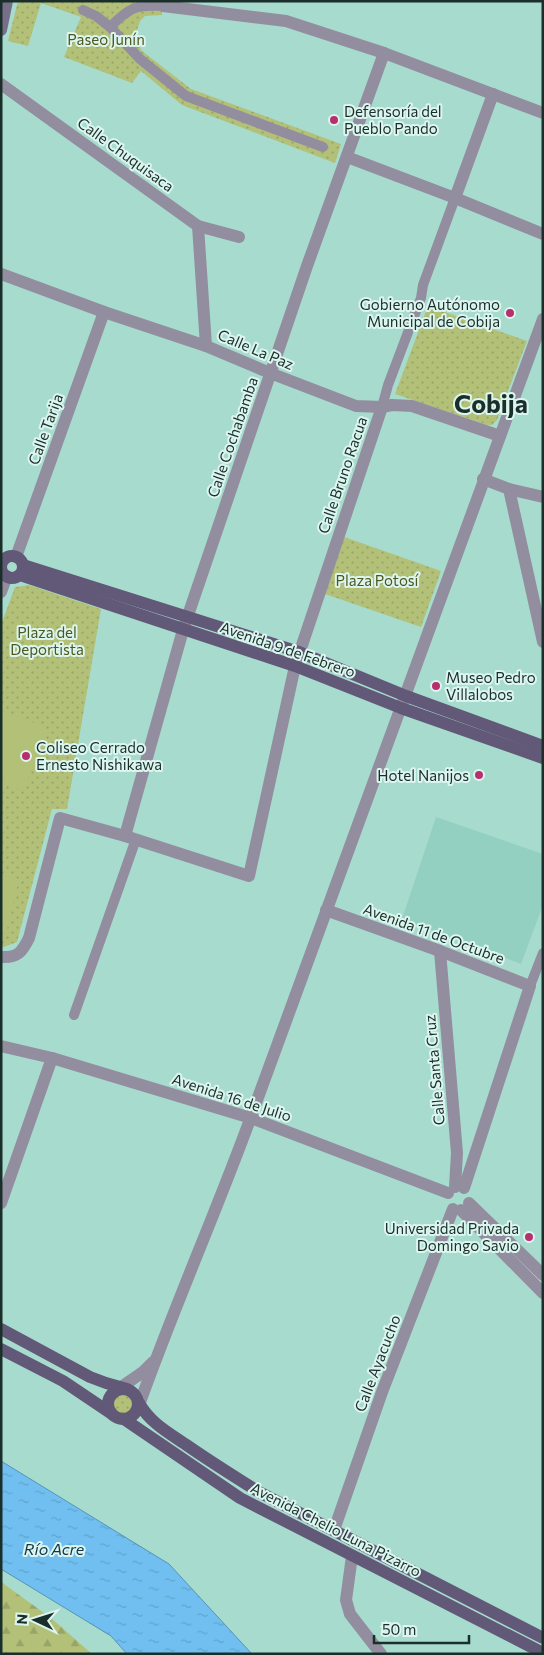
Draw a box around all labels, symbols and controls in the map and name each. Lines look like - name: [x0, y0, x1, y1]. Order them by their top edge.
- park label: Paseo Junín: [67, 30, 145, 48]
- place label: Defensoría del Pueblo Pando: [344, 102, 442, 137]
- street label: Calle Chuquisaca: [74, 113, 178, 195]
- marker: Defensoría del Pueblo Pando: [328, 114, 340, 126]
- place label: Gobierno Autónomo Municipal de Cobija: [360, 295, 500, 330]
- marker: Gobierno Autónomo Municipal de Cobija: [504, 307, 516, 319]
- street label: Calle La Paz: [215, 325, 297, 373]
- street label: Calle Cochabamba: [203, 374, 261, 500]
- district label: Cobija: [454, 388, 528, 418]
- street label: Calle Tarija: [24, 391, 66, 467]
- street label: Calle Bruno Racua: [314, 414, 370, 536]
- park label: Plaza Potosí: [336, 571, 420, 589]
- street label: Avenida 9 de Febrero: [218, 617, 358, 681]
- park label: Plaza del Deportista: [10, 623, 84, 658]
- place label: Museo Pedro Villalobos: [446, 668, 536, 703]
- marker: Museo Pedro Villalobos: [430, 680, 442, 692]
- place label: Coliseo Cerrado Ernesto Nishikawa: [36, 738, 162, 773]
- marker: Coliseo Cerrado Ernesto Nishikawa: [20, 750, 32, 762]
- place label: Hotel Nanijos: [377, 766, 469, 784]
- marker: Hotel Nanijos: [473, 769, 485, 781]
- street label: Avenida 11 de Octubre: [361, 899, 507, 967]
- street label: Calle Santa Cruz: [420, 1014, 448, 1126]
- street label: Avenida 16 de Julio: [170, 1069, 294, 1125]
- place label: Universidad Privada Domingo Savio: [385, 1219, 519, 1254]
- marker: Universidad Privada Domingo Savio: [523, 1231, 535, 1243]
- street label: Calle Ayacucho: [350, 1312, 404, 1414]
- street label: Avenida Chelio Luna Pizarro: [248, 1478, 424, 1580]
- water label: Río Acre: [24, 1539, 85, 1558]
- north arrow: [10, 1595, 60, 1645]
- scale bar: [374, 1612, 469, 1644]
- text: N: [13, 1613, 30, 1625]
- text: 50 m: [382, 1620, 416, 1638]

